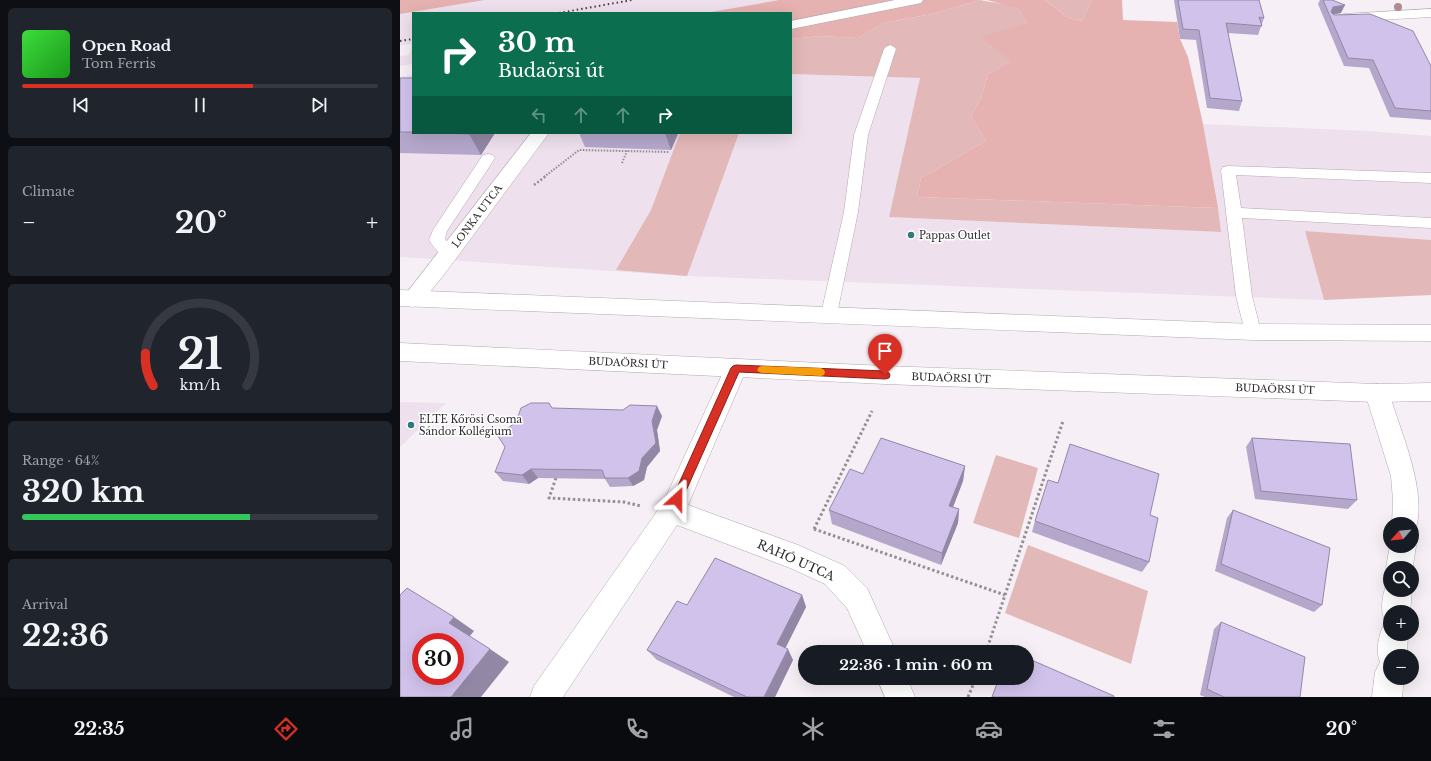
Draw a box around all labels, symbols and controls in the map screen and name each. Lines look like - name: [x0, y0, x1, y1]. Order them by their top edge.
- text: 30 m: [498, 25, 575, 60]
- icon: right: [432, 28, 484, 80]
- text: Open Road: [82, 36, 171, 55]
- text: Tom Ferris: [82, 55, 156, 72]
- text: Budaörsi út: [498, 60, 605, 82]
- icon: previous: [70, 94, 92, 116]
- icon: pause: [189, 94, 211, 116]
- icon: next: [308, 94, 330, 116]
- icon: left: [528, 104, 550, 126]
- icon: ahead: [570, 104, 592, 126]
- icon: ahead: [612, 104, 634, 126]
- icon: right: [654, 104, 676, 126]
- street label: LONKA UTCA: [449, 182, 505, 250]
- text: Climate: [22, 183, 75, 200]
- text: 20°: [175, 204, 227, 241]
- text: −: [22, 209, 36, 236]
- text: +: [366, 209, 378, 236]
- place label: Pappas Outlet: [919, 229, 991, 242]
- marker: Pappas Outlet: [906, 230, 916, 240]
- text: 21: [177, 329, 223, 380]
- pin: [868, 334, 902, 375]
- icon: arrive: [874, 340, 896, 362]
- street label: BUDAÖRSI ÚT: [588, 353, 668, 372]
- street label: BUDAÖRSI ÚT: [911, 369, 991, 386]
- text: km/h: [180, 376, 220, 394]
- street label: BUDAÖRSI ÚT: [1235, 380, 1315, 397]
- place label: ELTE Kőrösi Csoma Sándor Kollégium: [419, 413, 522, 438]
- marker: ELTE Kőrösi Csoma Sándor Kollégium: [406, 420, 416, 430]
- text: Range · 64%: [22, 452, 99, 469]
- text: 320 km: [22, 473, 144, 510]
- position arrow: [656, 478, 698, 520]
- north arrow: [1383, 517, 1419, 553]
- map controls: [1383, 517, 1419, 685]
- street label: RAHÓ UTCA: [755, 535, 838, 584]
- button: search: [1383, 561, 1419, 597]
- text: Arrival: [22, 596, 68, 613]
- button: +: [1383, 605, 1419, 641]
- text: 22:36: [22, 617, 109, 654]
- speed limit sign: 30: [412, 633, 464, 685]
- button: −: [1383, 649, 1419, 685]
- text: 22:36 · 1 min · 60 m: [839, 655, 993, 674]
- icon: directions: [272, 715, 300, 743]
- icon: music: [448, 715, 476, 743]
- icon: phone: [623, 715, 651, 743]
- icon: climate: [799, 715, 827, 743]
- icon: car: [975, 715, 1003, 743]
- icon: filters: [1150, 715, 1178, 743]
- text: 22:35: [74, 718, 125, 740]
- text: 20°: [1326, 718, 1357, 740]

